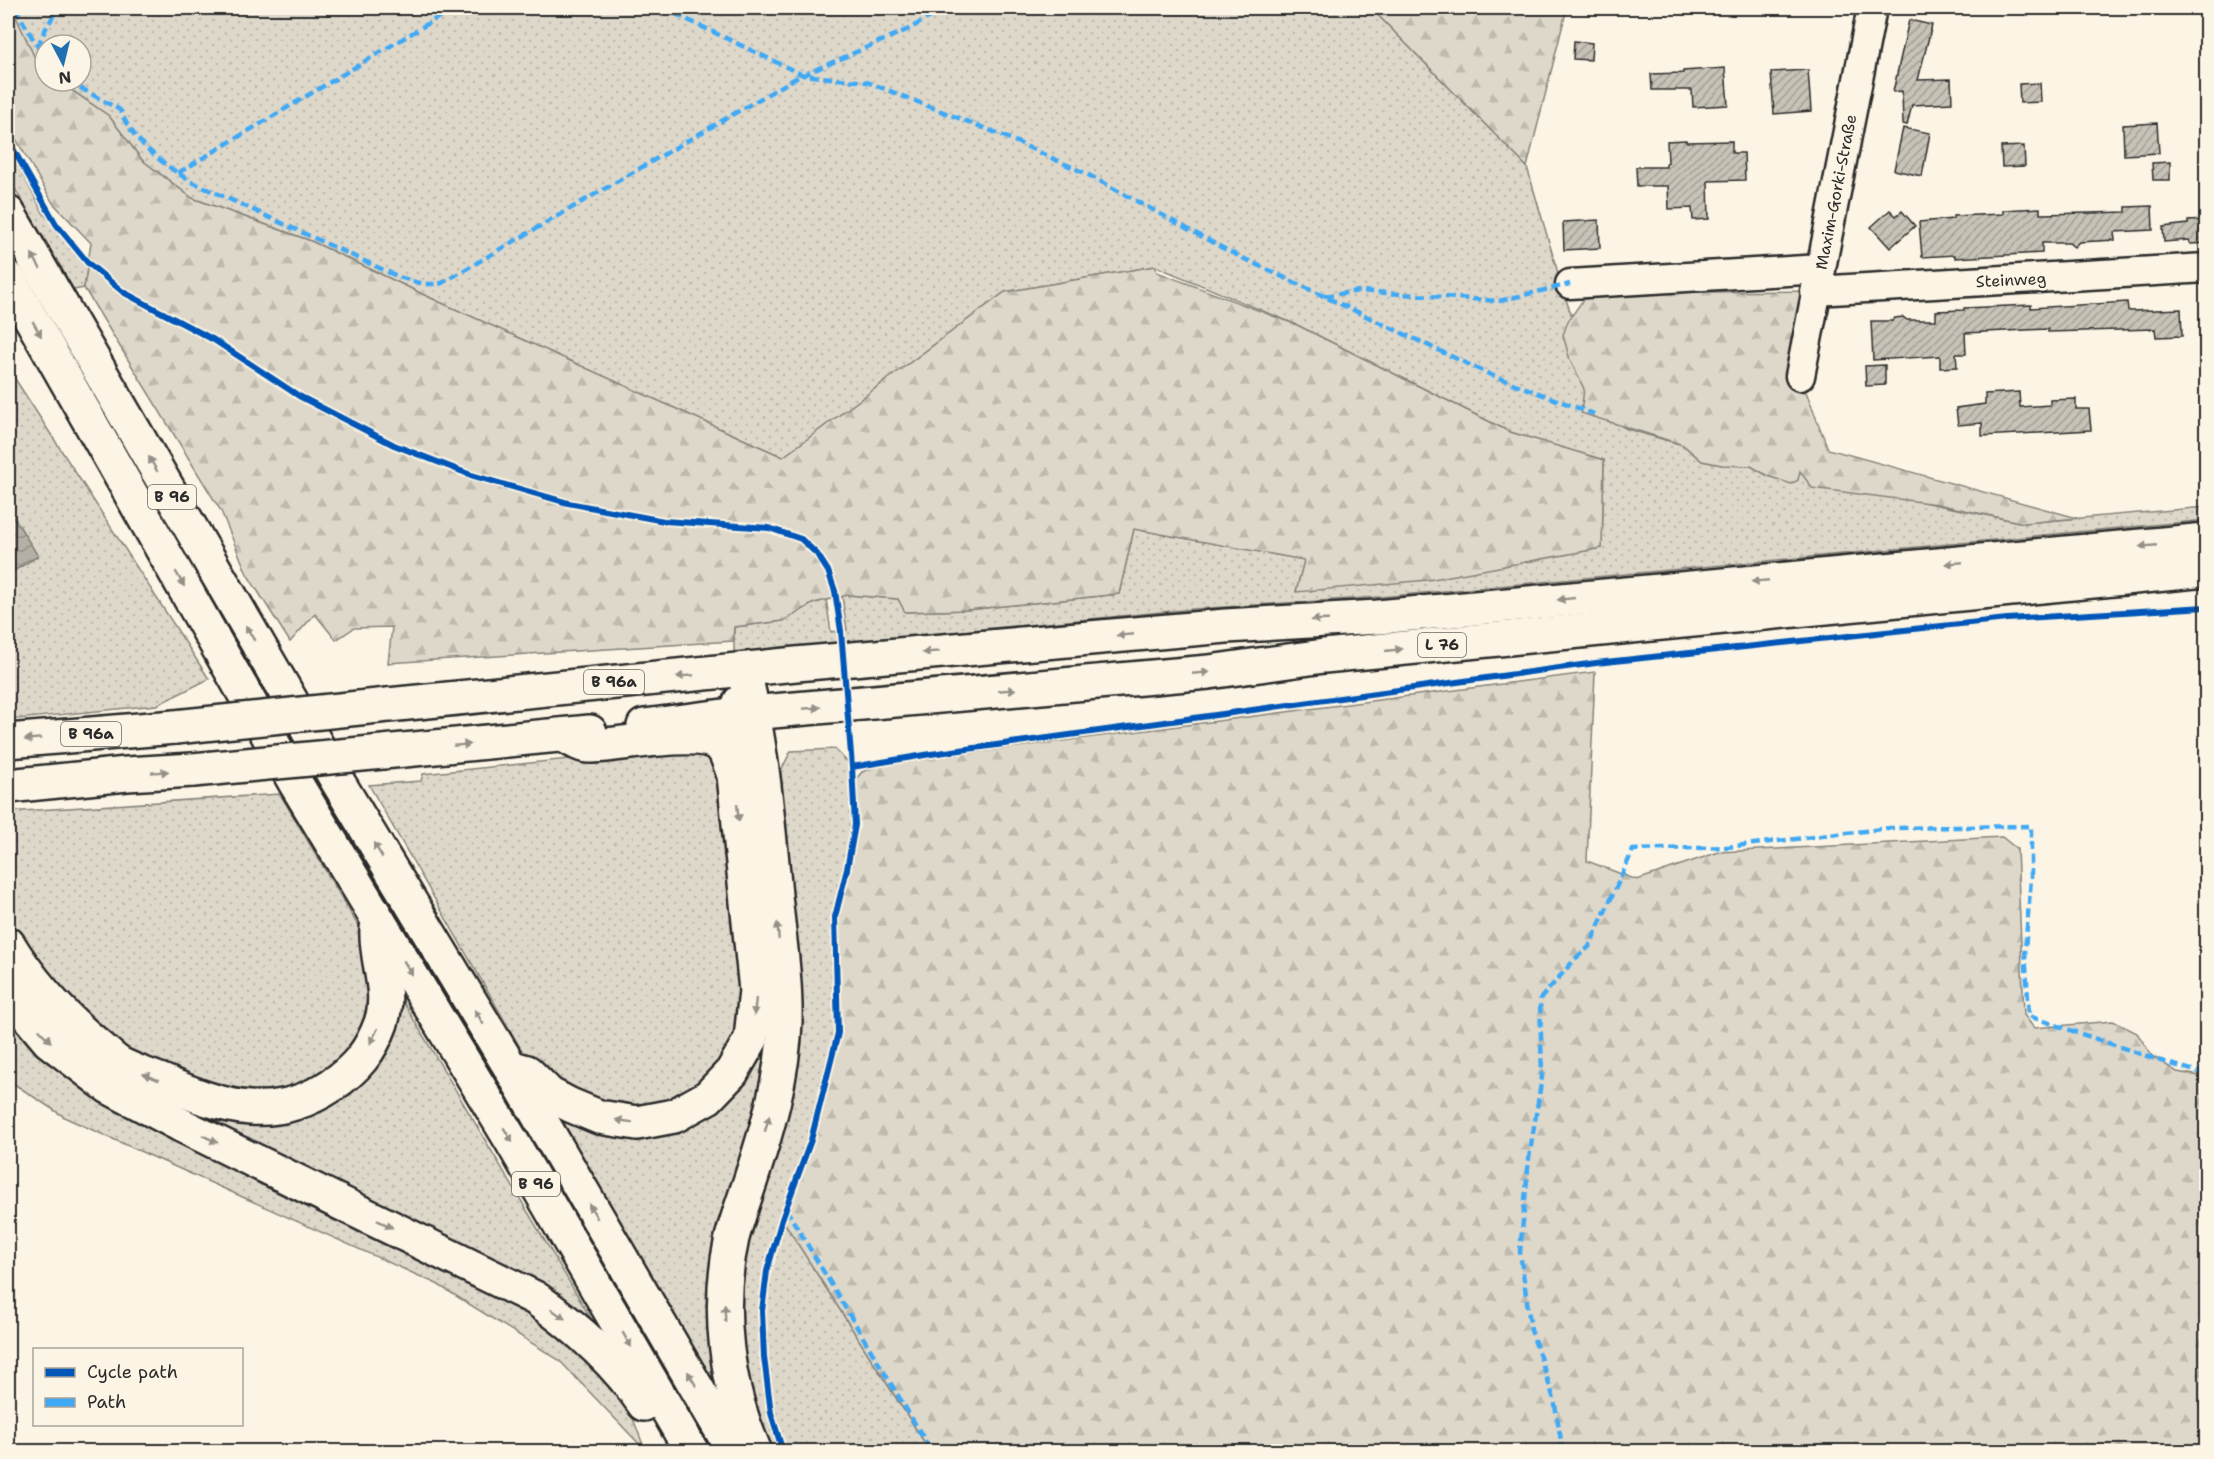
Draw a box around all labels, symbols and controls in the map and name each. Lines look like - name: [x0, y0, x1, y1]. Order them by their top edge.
- north arrow: [33, 33, 93, 93]
- text: N: [57, 66, 72, 89]
- street label: Maxim-Gorki-Straße: [1811, 113, 1861, 271]
- one-way arrow: [31, 253, 41, 270]
- street label: Steinweg: [1975, 268, 2047, 292]
- one-way arrow: [31, 321, 42, 337]
- one-way arrow: [147, 456, 158, 472]
- road number: B 96: [148, 485, 196, 509]
- one-way arrow: [2139, 541, 2158, 551]
- one-way arrow: [1945, 558, 1964, 568]
- one-way arrow: [175, 571, 185, 588]
- one-way arrow: [1750, 576, 1769, 586]
- one-way arrow: [1556, 594, 1575, 604]
- one-way arrow: [1310, 615, 1329, 624]
- one-way arrow: [245, 625, 256, 641]
- one-way arrow: [1116, 630, 1135, 640]
- road number: L 76: [1418, 633, 1466, 657]
- one-way arrow: [1385, 645, 1404, 655]
- one-way arrow: [921, 647, 940, 657]
- one-way arrow: [1191, 668, 1210, 678]
- road number: B 96a: [584, 670, 644, 694]
- one-way arrow: [676, 671, 695, 681]
- one-way arrow: [997, 685, 1016, 695]
- one-way arrow: [803, 703, 822, 713]
- road number: B 96a: [61, 722, 121, 746]
- one-way arrow: [23, 734, 42, 744]
- one-way arrow: [453, 740, 472, 750]
- one-way arrow: [151, 767, 170, 777]
- one-way arrow: [733, 803, 743, 822]
- one-way arrow: [373, 842, 384, 858]
- one-way arrow: [773, 921, 783, 940]
- one-way arrow: [403, 960, 413, 977]
- one-way arrow: [750, 997, 759, 1016]
- one-way arrow: [474, 1009, 485, 1025]
- one-way arrow: [369, 1028, 379, 1045]
- one-way arrow: [38, 1029, 52, 1043]
- one-way arrow: [142, 1072, 160, 1081]
- one-way arrow: [763, 1115, 772, 1133]
- one-way arrow: [614, 1116, 633, 1125]
- one-way arrow: [503, 1127, 514, 1143]
- one-way arrow: [201, 1134, 218, 1144]
- road number: B 96: [512, 1172, 560, 1196]
- one-way arrow: [588, 1202, 598, 1219]
- one-way arrow: [377, 1220, 394, 1229]
- one-way arrow: [721, 1304, 730, 1323]
- one-way arrow: [549, 1308, 565, 1320]
- one-way arrow: [622, 1332, 632, 1349]
- legend: [33, 1348, 243, 1426]
- text: Cycle path: [87, 1360, 178, 1384]
- one-way arrow: [686, 1371, 697, 1387]
- text: Path: [87, 1390, 126, 1414]

